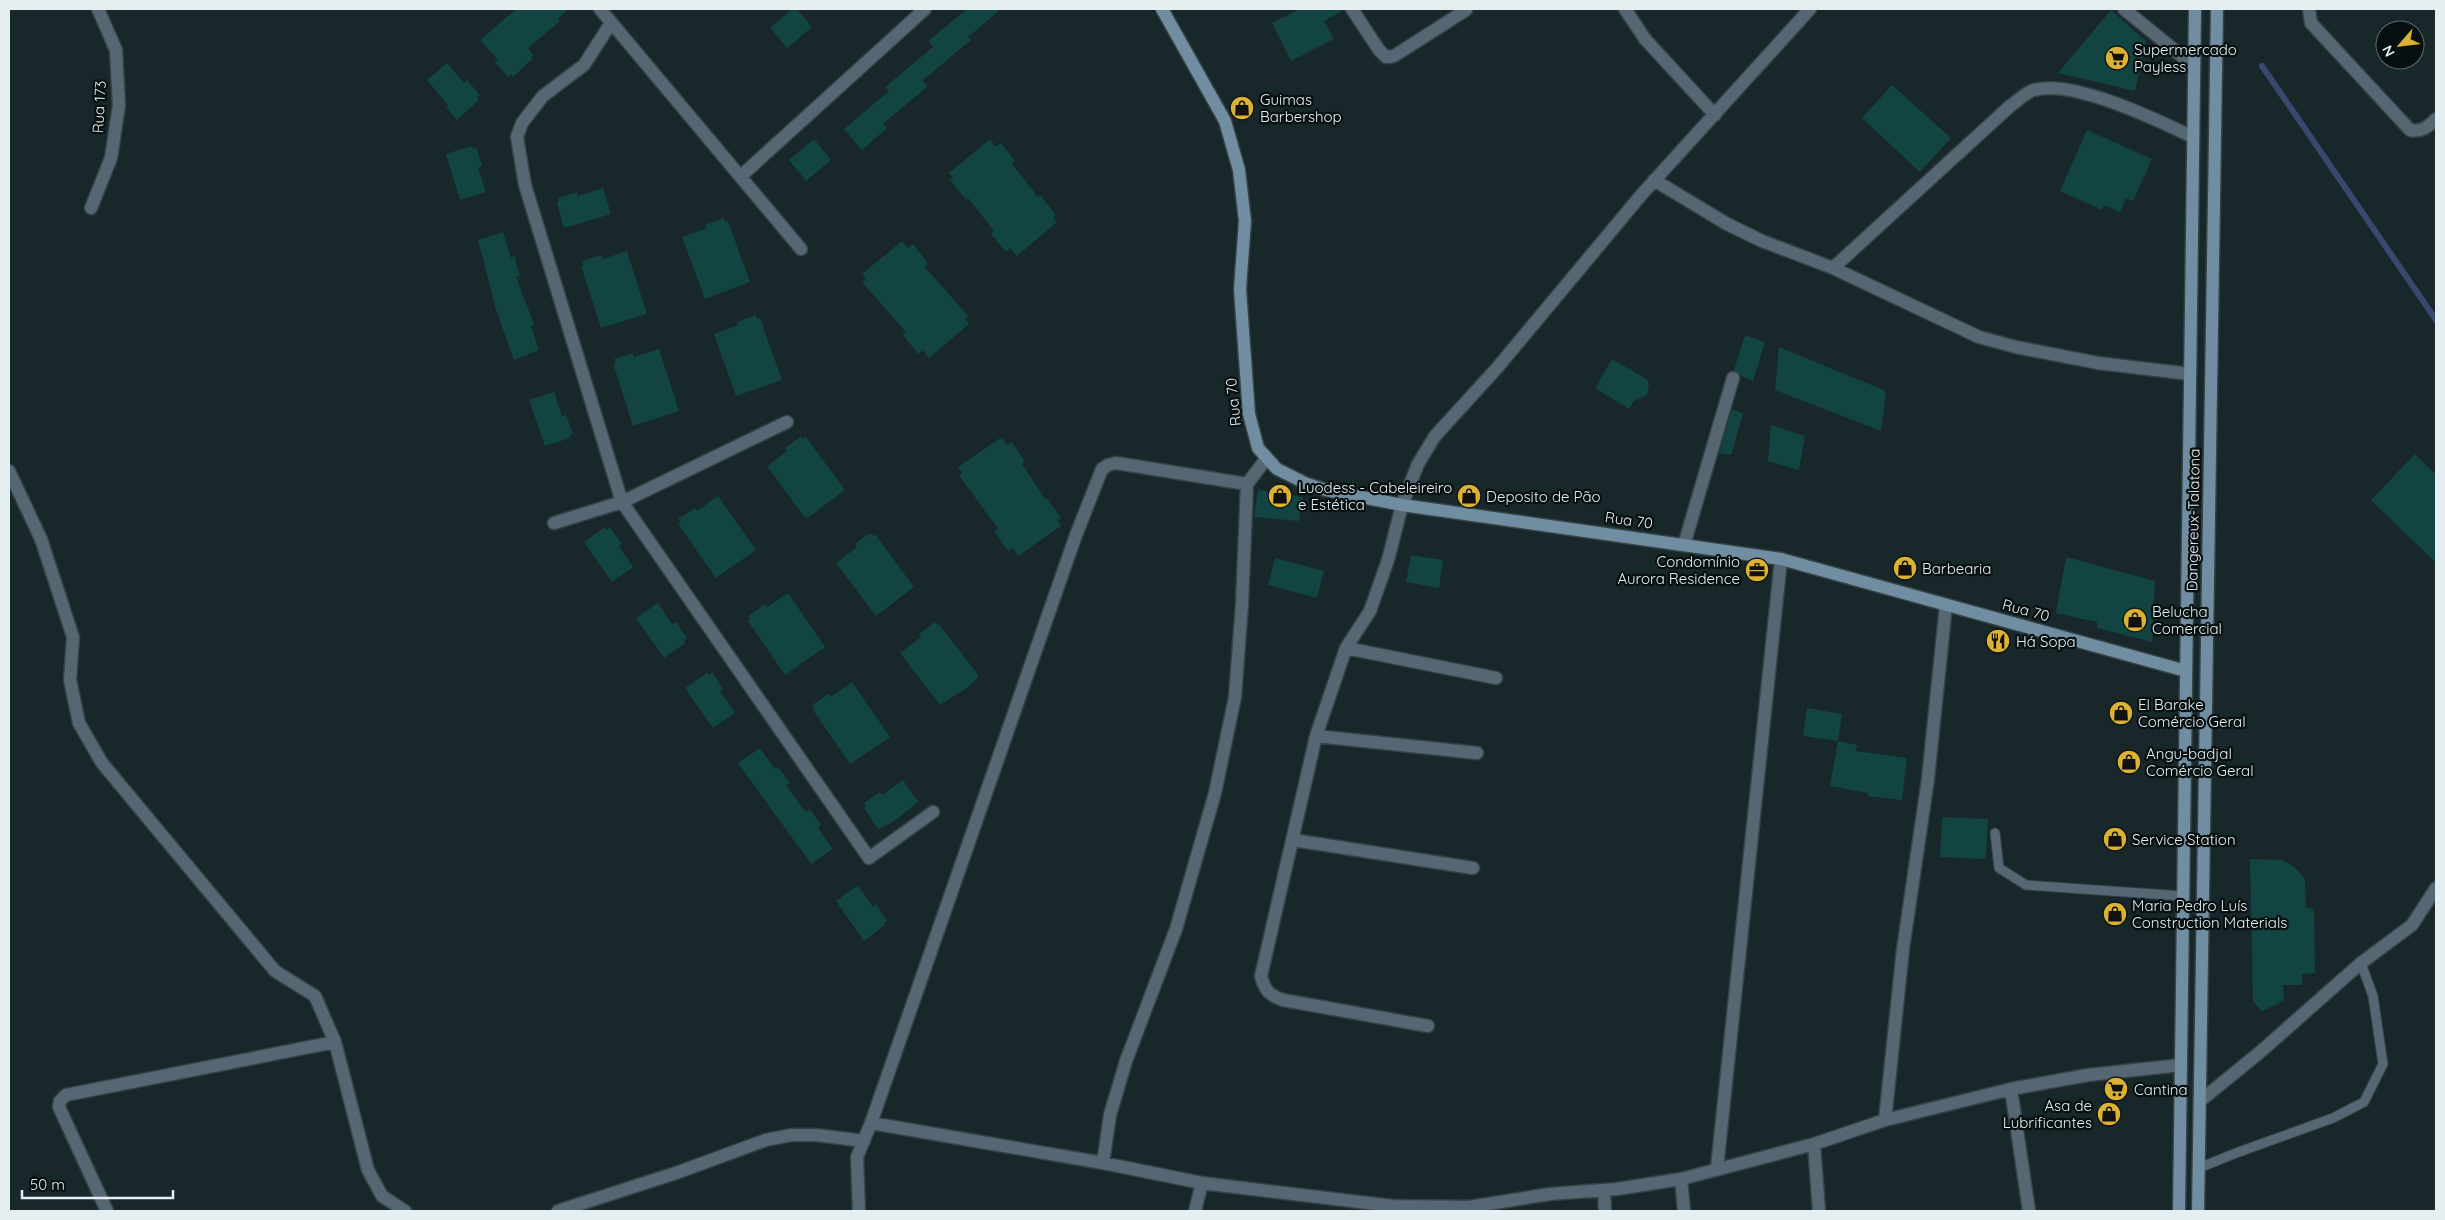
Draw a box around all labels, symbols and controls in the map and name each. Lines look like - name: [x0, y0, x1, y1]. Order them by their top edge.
- north arrow: [2375, 20, 2425, 70]
- place label: Supermercado Payless: [2134, 40, 2237, 76]
- text: N: [2378, 42, 2399, 60]
- supermarket icon: Supermercado Payless: [2104, 45, 2130, 71]
- street label: Rua 173: [88, 80, 110, 134]
- place label: Guimas Barbershop: [1260, 90, 1342, 126]
- shop icon: Guimas Barbershop: [1229, 95, 1255, 121]
- street label: Rua 70: [1221, 377, 1245, 427]
- street label: Dangereux-Talatona: [2182, 449, 2204, 591]
- place label: Luodess - Cabeleireiro e Estética: [1298, 478, 1452, 514]
- shop icon: Luodess - Cabeleireiro e Estética: [1267, 483, 1293, 509]
- shop icon: Deposito de Pão: [1456, 483, 1482, 509]
- place label: Deposito de Pão: [1486, 487, 1601, 506]
- street label: Rua 70: [1604, 507, 1654, 533]
- place label: Condomínio Aurora Residence: [1617, 552, 1740, 588]
- shop icon: Barbearia: [1892, 555, 1918, 581]
- office icon: Condomínio Aurora Residence: [1744, 557, 1770, 583]
- place label: Barbearia: [1922, 559, 1991, 578]
- street label: Rua 70: [2000, 595, 2052, 625]
- place label: Belucha Comercial: [2152, 602, 2222, 638]
- shop icon: Belucha Comercial: [2122, 607, 2148, 633]
- restaurant icon: Há Sopa: [1985, 628, 2011, 654]
- place label: Há Sopa: [2016, 632, 2076, 651]
- place label: El Barake Comércio Geral: [2138, 695, 2246, 731]
- shop icon: El Barake Comércio Geral: [2108, 700, 2134, 726]
- place label: Angu-badjal Comércio Geral: [2146, 744, 2254, 780]
- shop icon: Angu-badjal Comércio Geral: [2116, 749, 2142, 775]
- shop icon: Service Station: [2102, 826, 2128, 852]
- place label: Service Station: [2132, 830, 2236, 849]
- place label: Maria Pedro Luís Construction Materials: [2132, 896, 2287, 932]
- shop icon: Maria Pedro Luís Construction Materials: [2102, 901, 2128, 927]
- supermarket icon: Cantina: [2103, 1076, 2129, 1102]
- place label: Cantina: [2134, 1080, 2188, 1099]
- place label: Asa de Lubrificantes: [2003, 1096, 2092, 1132]
- shop icon: Asa de Lubrificantes: [2096, 1101, 2122, 1127]
- scale bar: [22, 1168, 174, 1200]
- text: 50 m: [30, 1175, 65, 1194]

